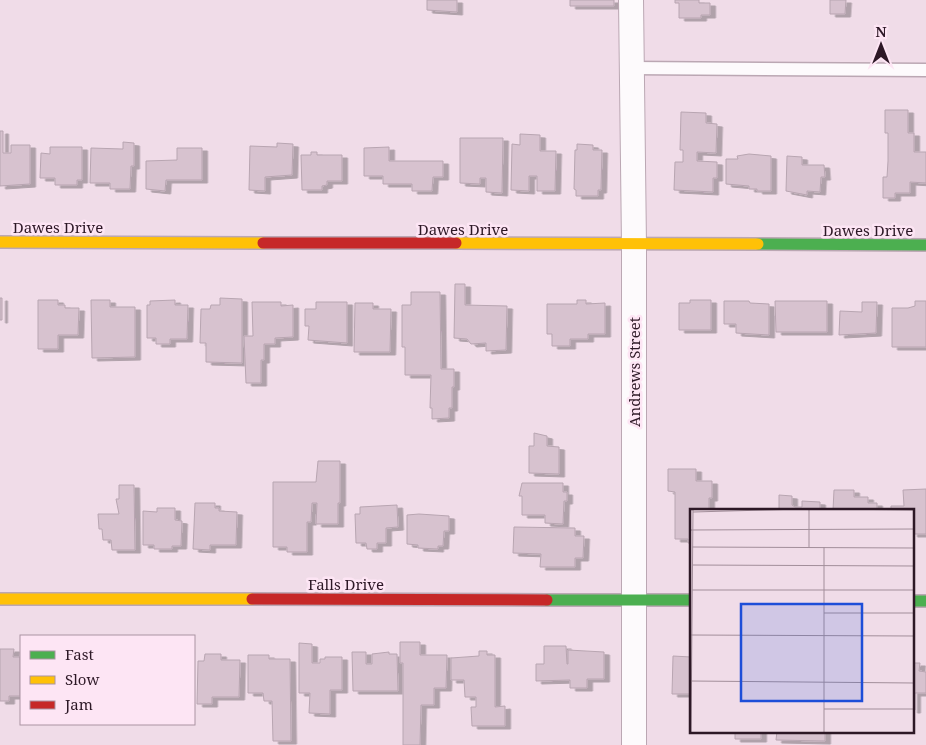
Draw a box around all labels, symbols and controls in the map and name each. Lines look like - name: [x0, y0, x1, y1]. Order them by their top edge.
- north arrow: [856, 20, 906, 70]
- text: N: [875, 22, 887, 41]
- street label: Dawes Drive: [13, 217, 103, 237]
- street label: Dawes Drive: [418, 219, 508, 239]
- street label: Dawes Drive: [823, 220, 913, 240]
- street label: Andrews Street: [624, 317, 644, 427]
- inset map: [690, 509, 914, 732]
- street label: Falls Drive: [308, 574, 384, 594]
- legend: [20, 635, 195, 725]
- text: Fast: [65, 644, 94, 664]
- text: Slow: [65, 669, 99, 689]
- text: Jam: [64, 694, 93, 714]

